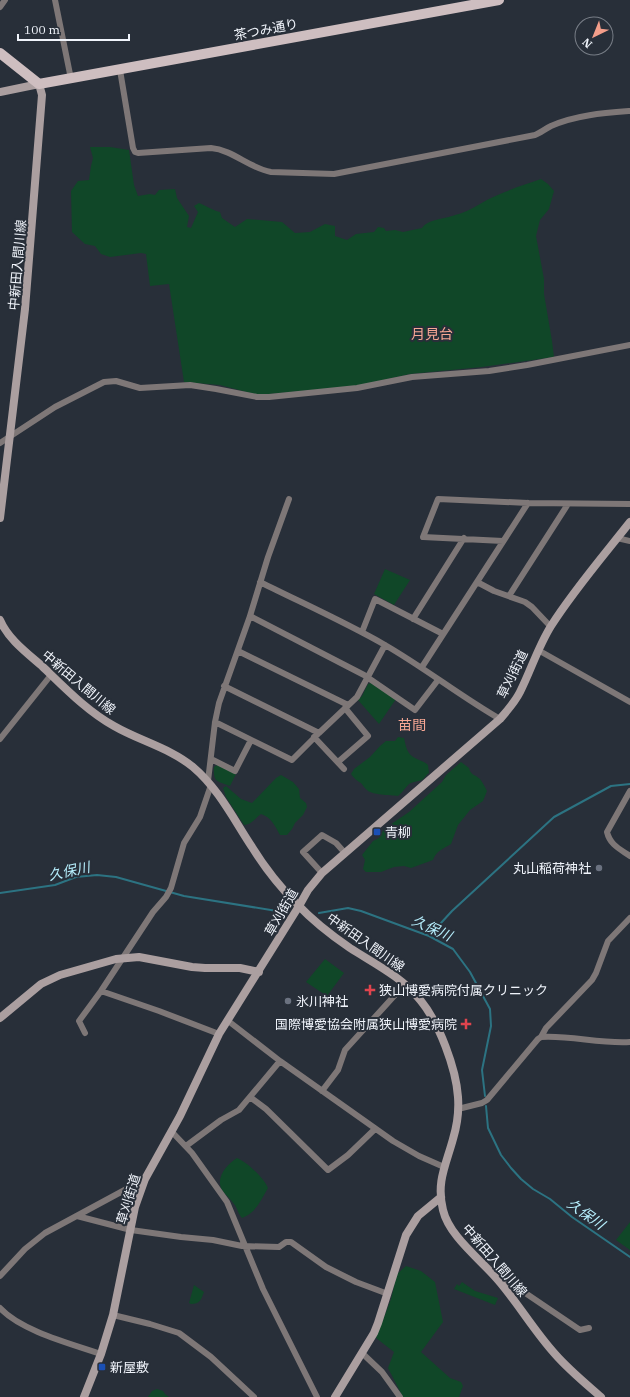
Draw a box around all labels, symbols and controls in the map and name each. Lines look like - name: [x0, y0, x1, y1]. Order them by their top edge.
- street label: 茶つみ通り: [233, 15, 300, 44]
- scale bar: [18, 16, 129, 42]
- north arrow: [574, 16, 614, 56]
- text: 100 m: [24, 22, 60, 37]
- text: N: [579, 35, 595, 51]
- street label: 中新田入間川線: [5, 219, 30, 311]
- district label: 月見台: [411, 325, 453, 343]
- street label: 中新田入間川線: [38, 647, 119, 718]
- street label: 草刈街道: [493, 647, 531, 701]
- district label: 苗間: [398, 716, 426, 734]
- place label: 青柳: [385, 824, 411, 841]
- marker: 青柳: [372, 827, 382, 837]
- water label: 久保川: [47, 857, 93, 884]
- place label: 丸山稲荷神社: [513, 860, 591, 877]
- marker: 丸山稲荷神社: [594, 863, 604, 873]
- street label: 草刈街道: [261, 885, 302, 939]
- street label: 中新田入間川線: [324, 909, 408, 975]
- water label: 久保川: [409, 911, 457, 946]
- place label: 狭山博愛病院付属クリニック: [379, 982, 548, 999]
- marker: 狭山博愛病院付属クリニック: [364, 984, 376, 996]
- place label: 氷川神社: [296, 993, 348, 1010]
- marker: 氷川神社: [283, 996, 293, 1006]
- place label: 国際博愛協会附属狭山博愛病院: [275, 1016, 457, 1033]
- marker: 国際博愛協会附属狭山博愛病院: [460, 1018, 472, 1030]
- street label: 草刈街道: [113, 1172, 144, 1227]
- water label: 久保川: [564, 1195, 610, 1235]
- street label: 中新田入間川線: [458, 1220, 531, 1300]
- place label: 新屋敷: [110, 1359, 149, 1376]
- marker: 新屋敷: [97, 1362, 107, 1372]

